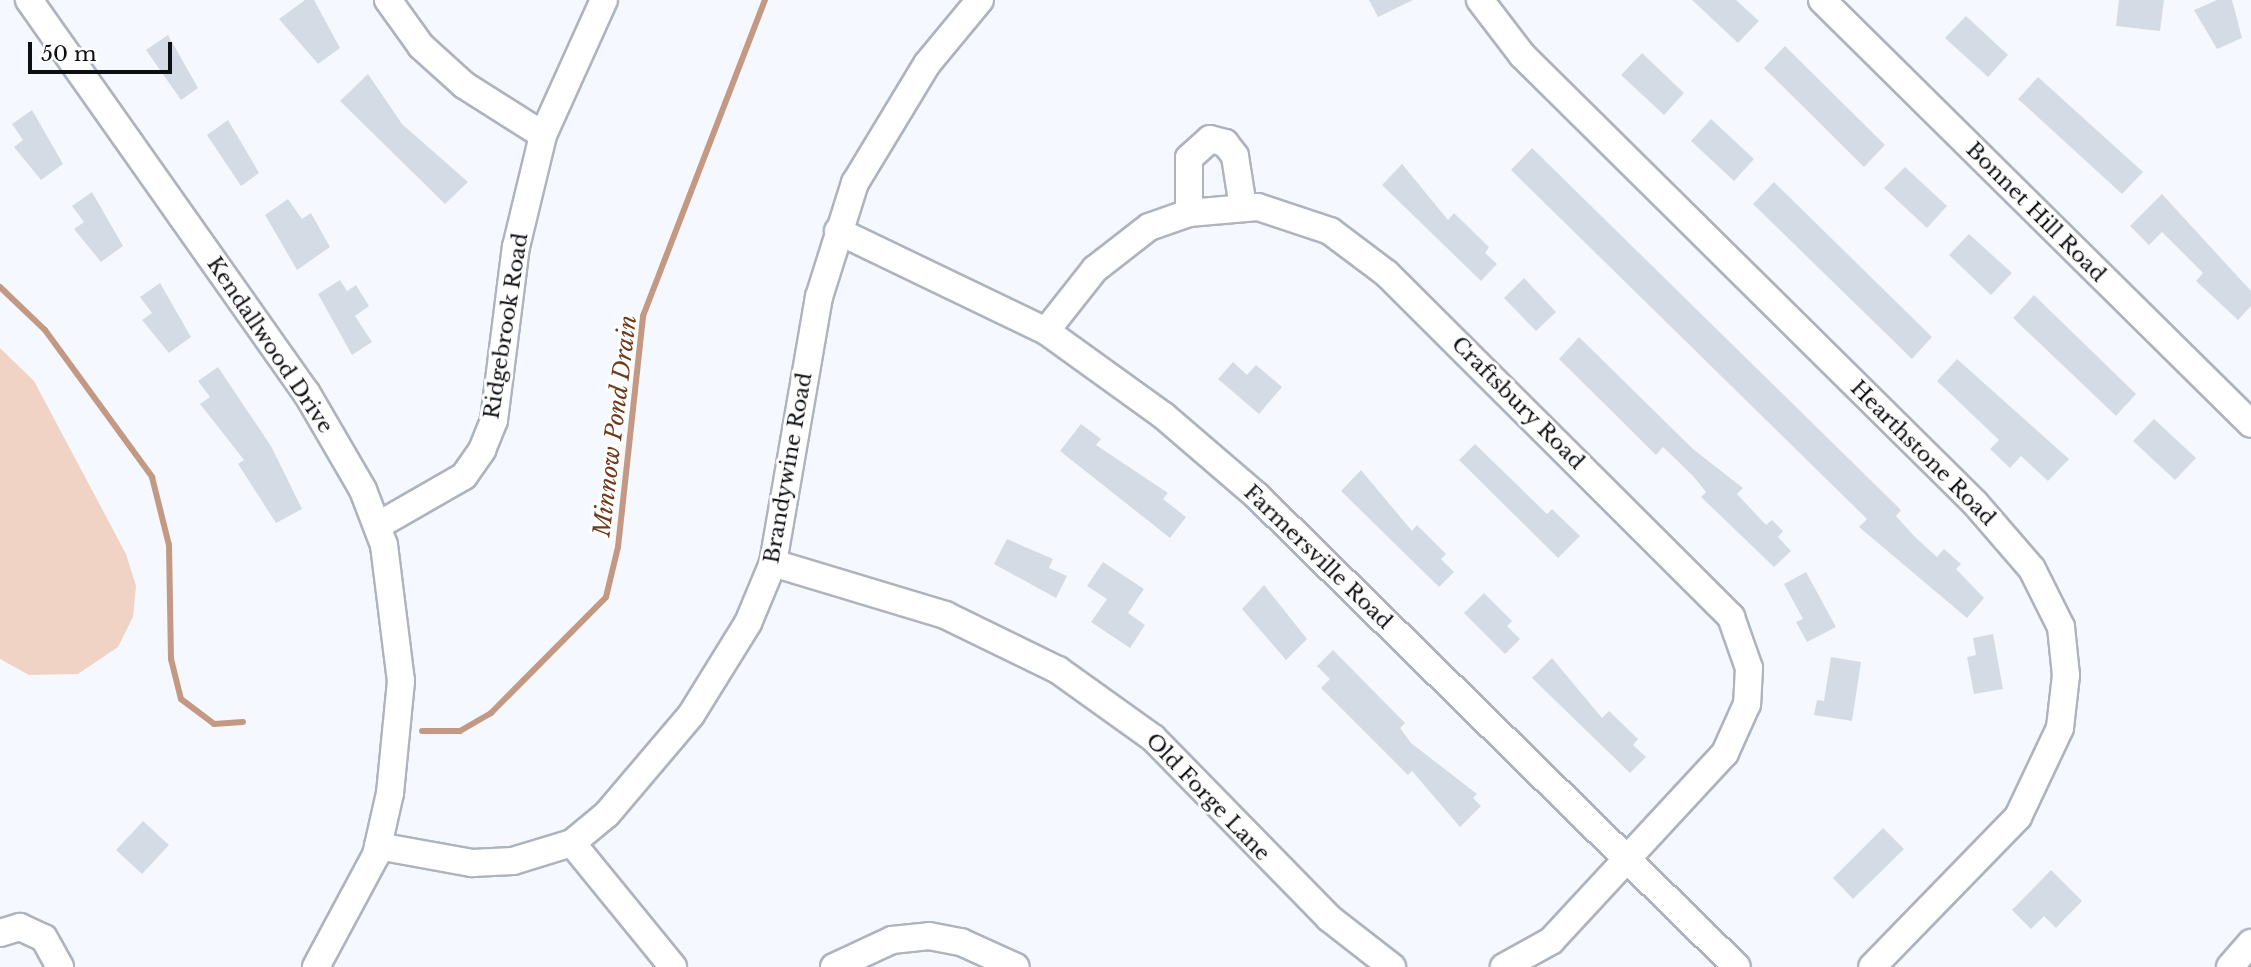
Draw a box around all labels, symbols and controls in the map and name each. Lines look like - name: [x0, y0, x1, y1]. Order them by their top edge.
- scale bar: [32, 28, 175, 72]
- text: 50 m: [41, 41, 96, 67]
- street label: Bonnet Hill Road: [1961, 137, 2111, 287]
- street label: Ridgebrook Road: [479, 231, 533, 421]
- street label: Kendallwood Drive: [202, 252, 338, 438]
- water label: Minnow Pond Drain: [588, 313, 642, 539]
- street label: Craftsbury Road: [1446, 331, 1590, 475]
- street label: Brandywine Road: [759, 371, 817, 565]
- street label: Hearthstone Road: [1845, 375, 2001, 531]
- street label: Farmersville Road: [1239, 480, 1397, 634]
- street label: Old Forge Lane: [1141, 728, 1275, 866]

